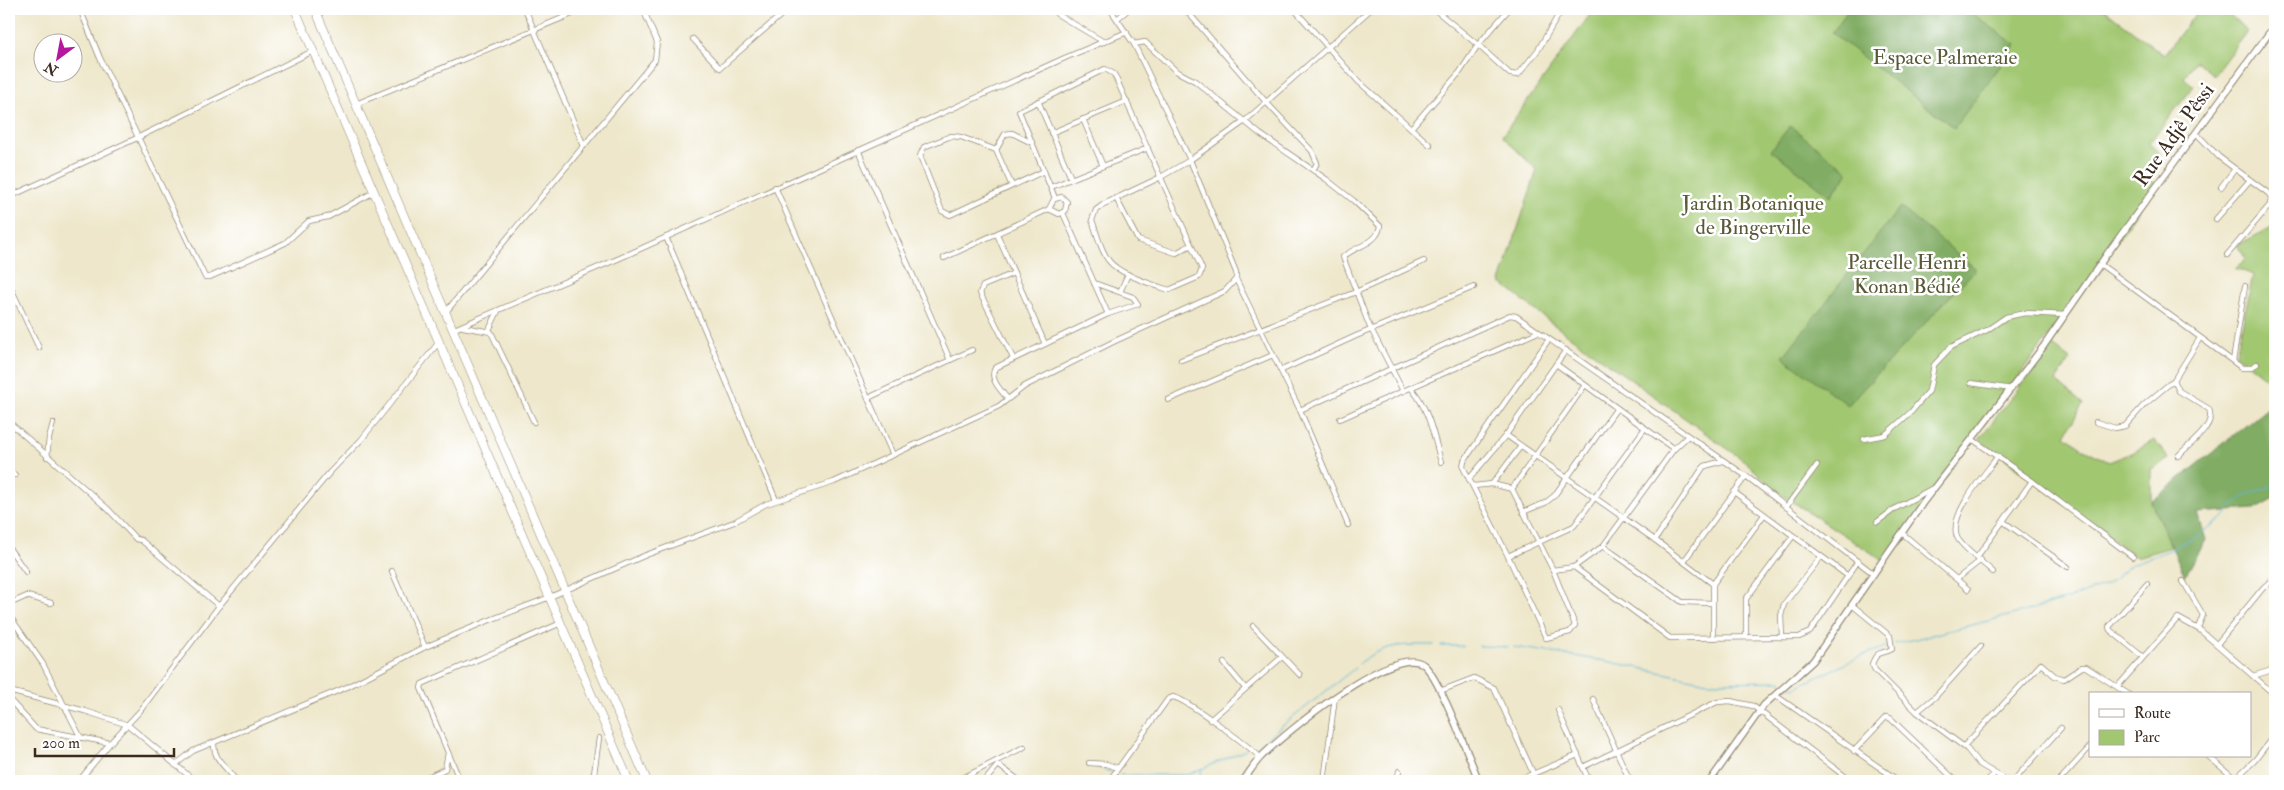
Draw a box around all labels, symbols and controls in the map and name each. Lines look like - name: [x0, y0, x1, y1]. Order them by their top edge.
- north arrow: [32, 32, 82, 82]
- park label: Espace Palmeraie: [1873, 44, 2018, 71]
- text: N: [41, 58, 62, 80]
- street label: Rue Adjê Pêssi: [2127, 78, 2221, 192]
- park label: Jardin Botanique de Bingerville: [1681, 190, 1824, 241]
- park label: Parcelle Henri Konan Bédié: [1847, 249, 1967, 300]
- legend: [2089, 692, 2252, 758]
- text: Route: [2134, 704, 2171, 723]
- scale bar: [35, 725, 174, 757]
- text: Parc: [2134, 728, 2160, 747]
- text: 200 m: [42, 734, 80, 753]

